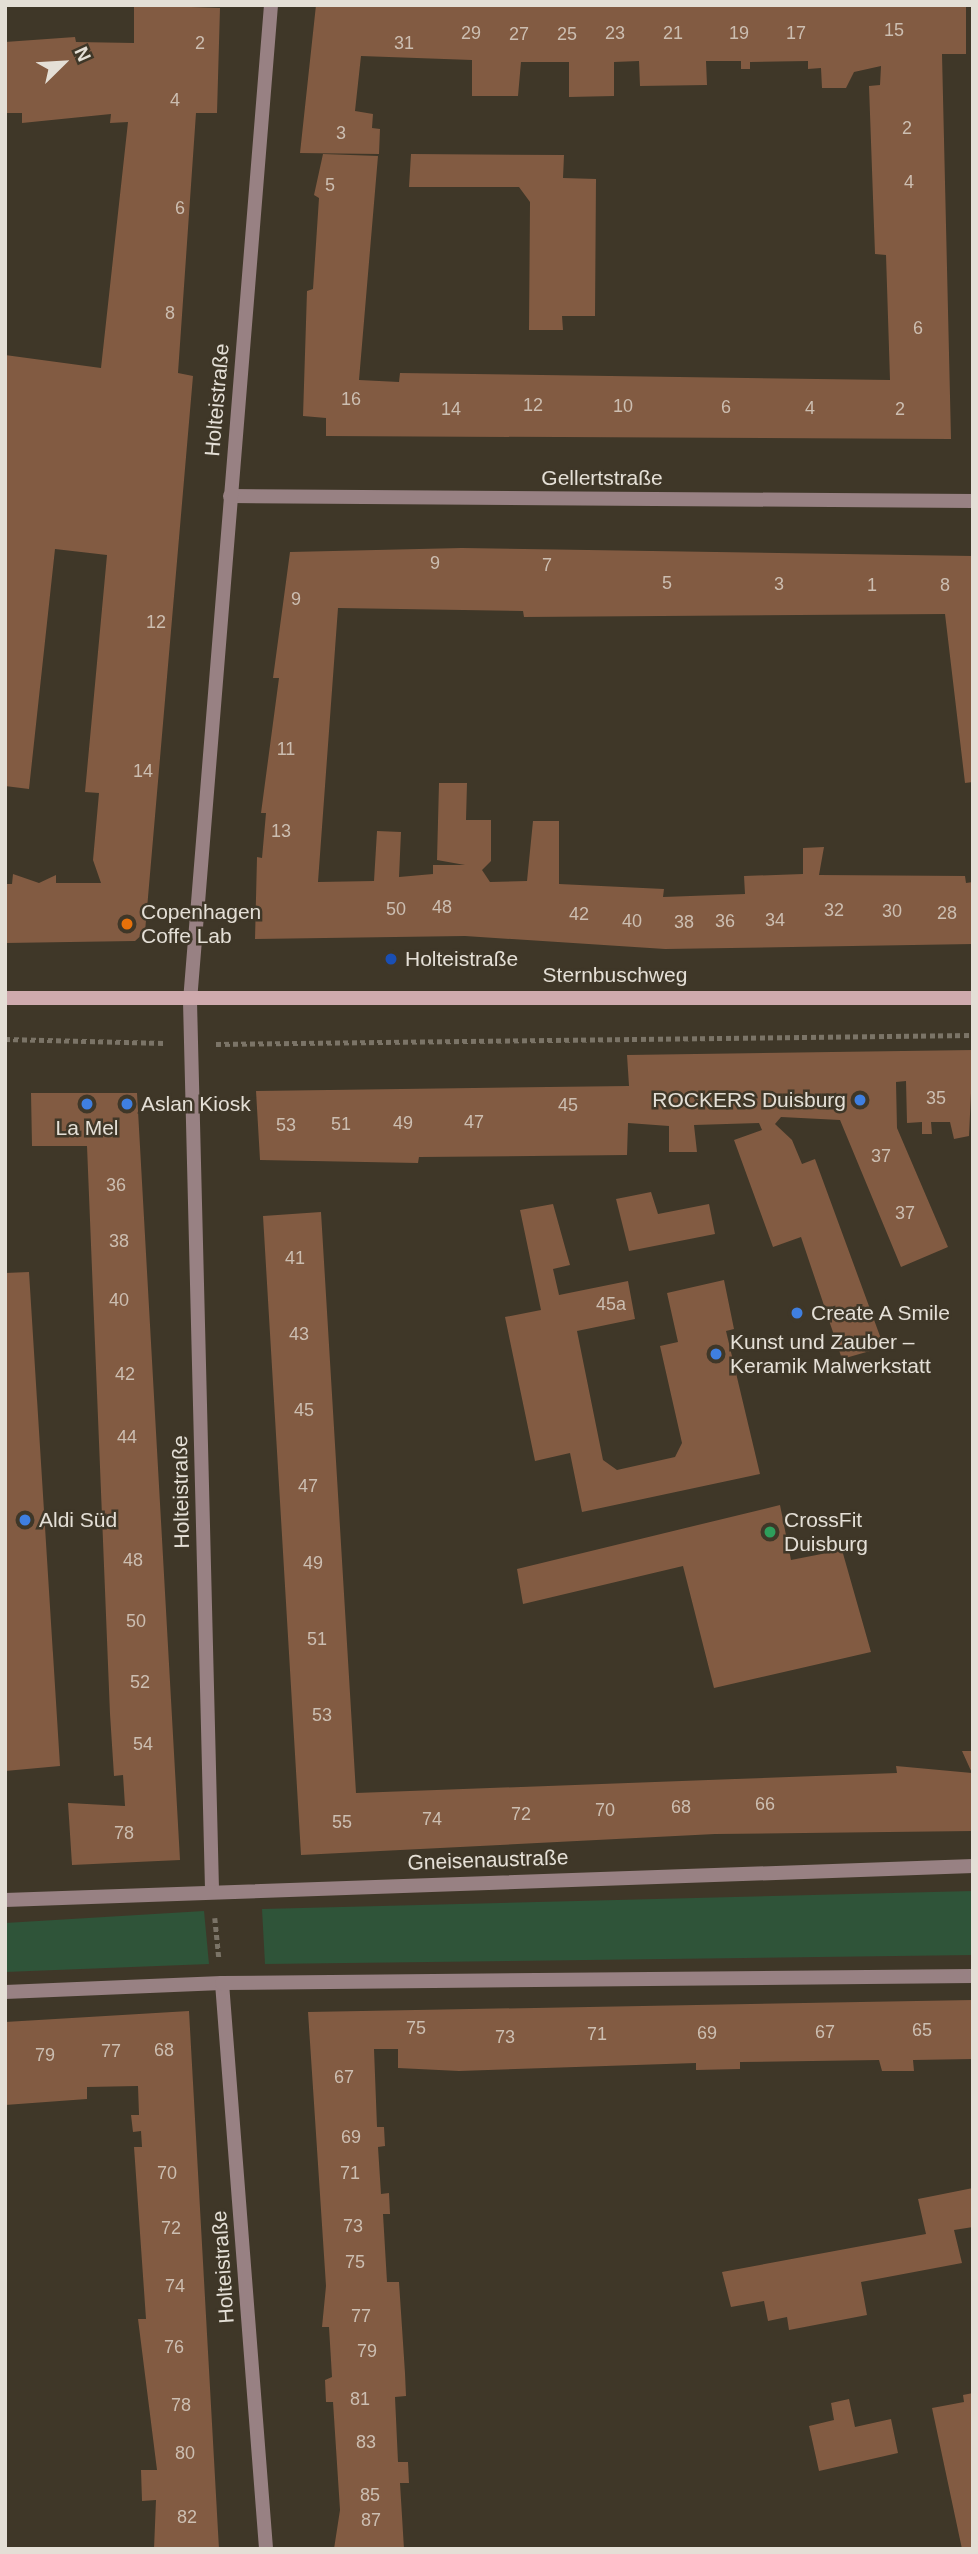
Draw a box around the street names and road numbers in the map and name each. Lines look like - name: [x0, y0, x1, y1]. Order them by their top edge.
- street label: Holteistraße: [200, 343, 234, 457]
- street label: Gellertstraße: [541, 465, 663, 491]
- street label: Sternbuschweg: [543, 962, 687, 988]
- street label: Holteistraße: [167, 1435, 195, 1549]
- street label: Gneisenaustraße: [407, 1845, 569, 1875]
- street label: Holteistraße: [206, 2210, 240, 2324]

